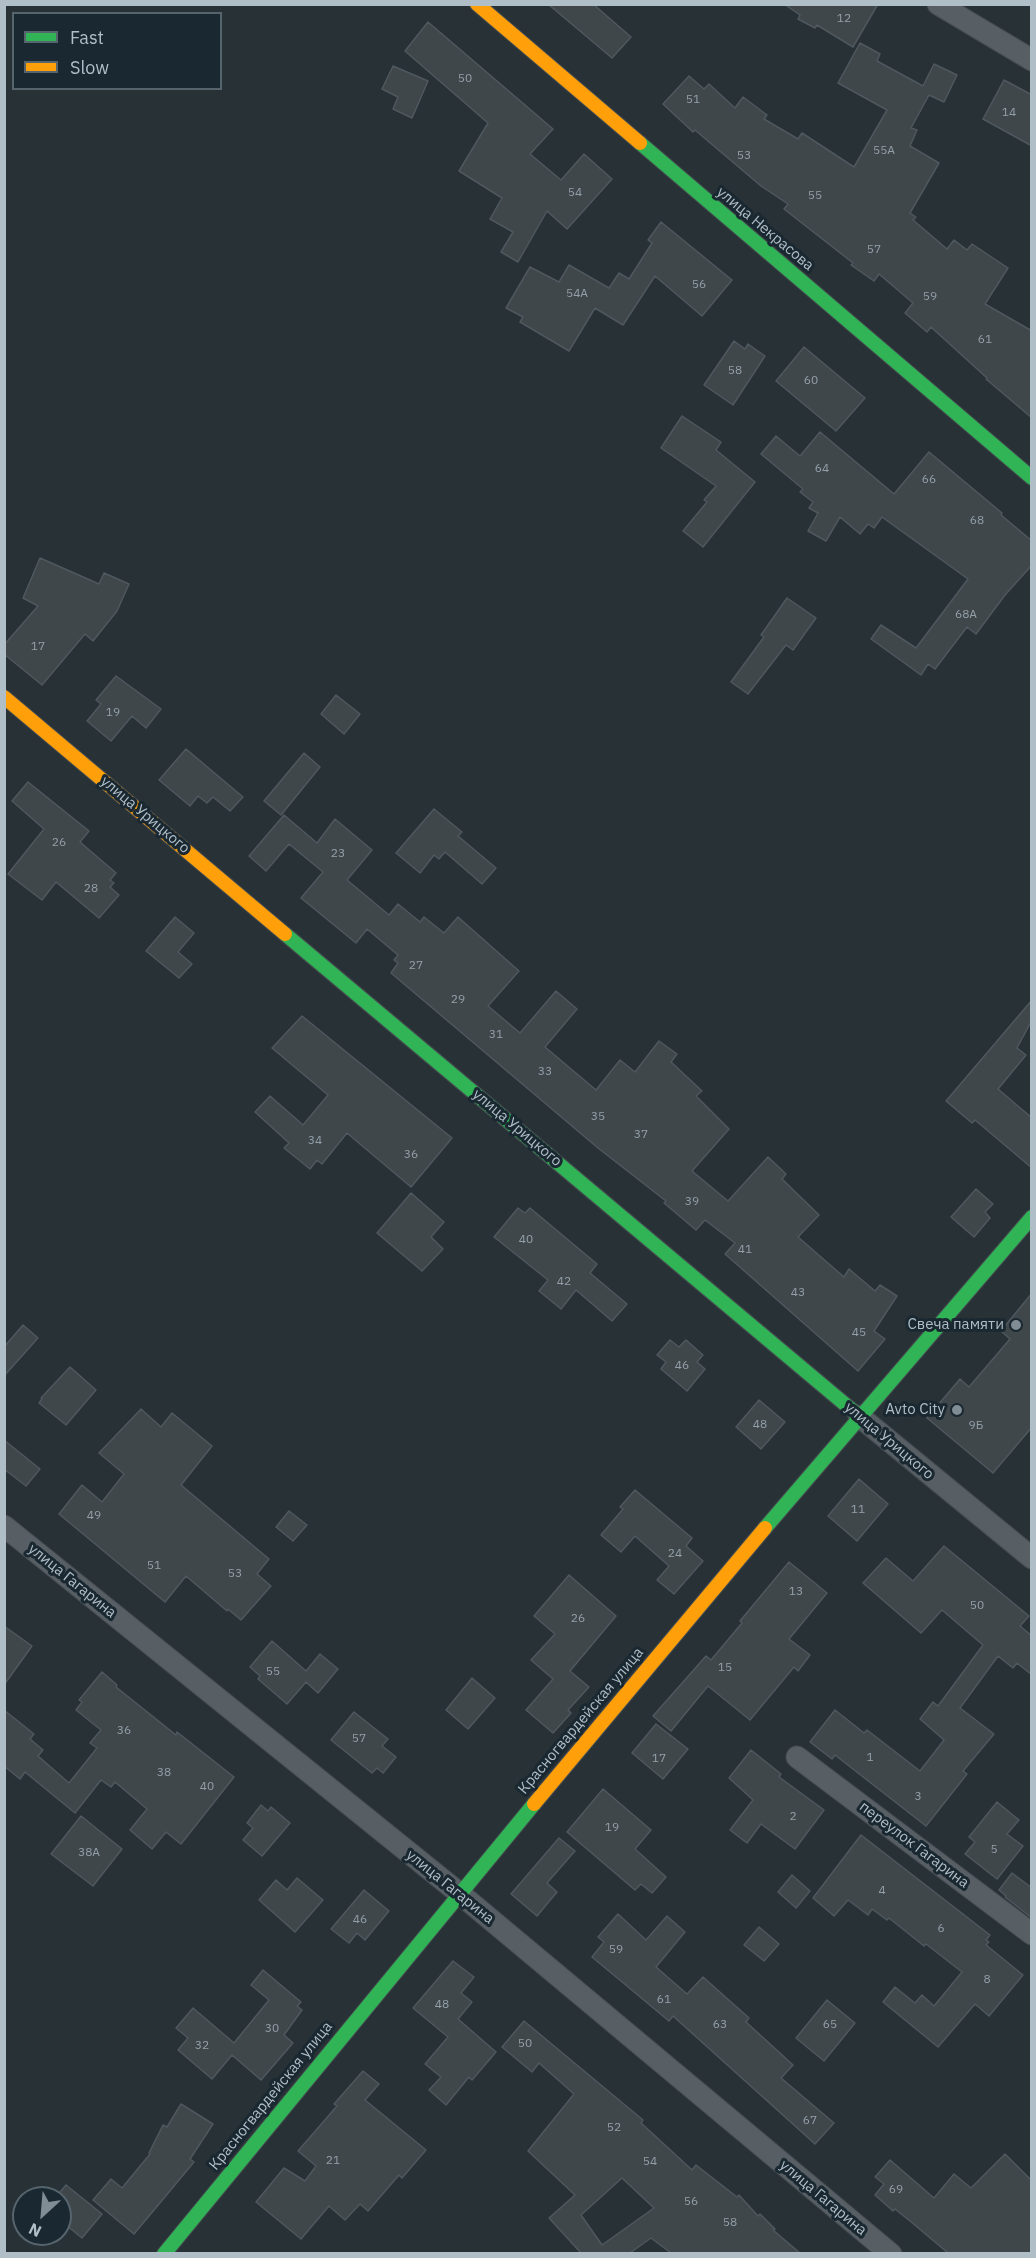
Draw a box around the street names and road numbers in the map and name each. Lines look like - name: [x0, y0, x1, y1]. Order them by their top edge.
- street label: улица Некрасова: [713, 183, 817, 275]
- street label: улица Урицкого: [97, 772, 193, 858]
- street label: улица Урицкого: [469, 1085, 565, 1171]
- street label: улица Урицкого: [841, 1398, 937, 1484]
- street label: улица Гагарина: [24, 1540, 120, 1622]
- street label: Красногвардейская улица: [514, 1644, 648, 1798]
- street label: переулок Гагарина: [856, 1798, 972, 1892]
- street label: улица Гагарина: [402, 1846, 498, 1928]
- street label: Красногвардейская улица: [206, 2018, 336, 2174]
- street label: улица Гагарина: [776, 2156, 870, 2240]

